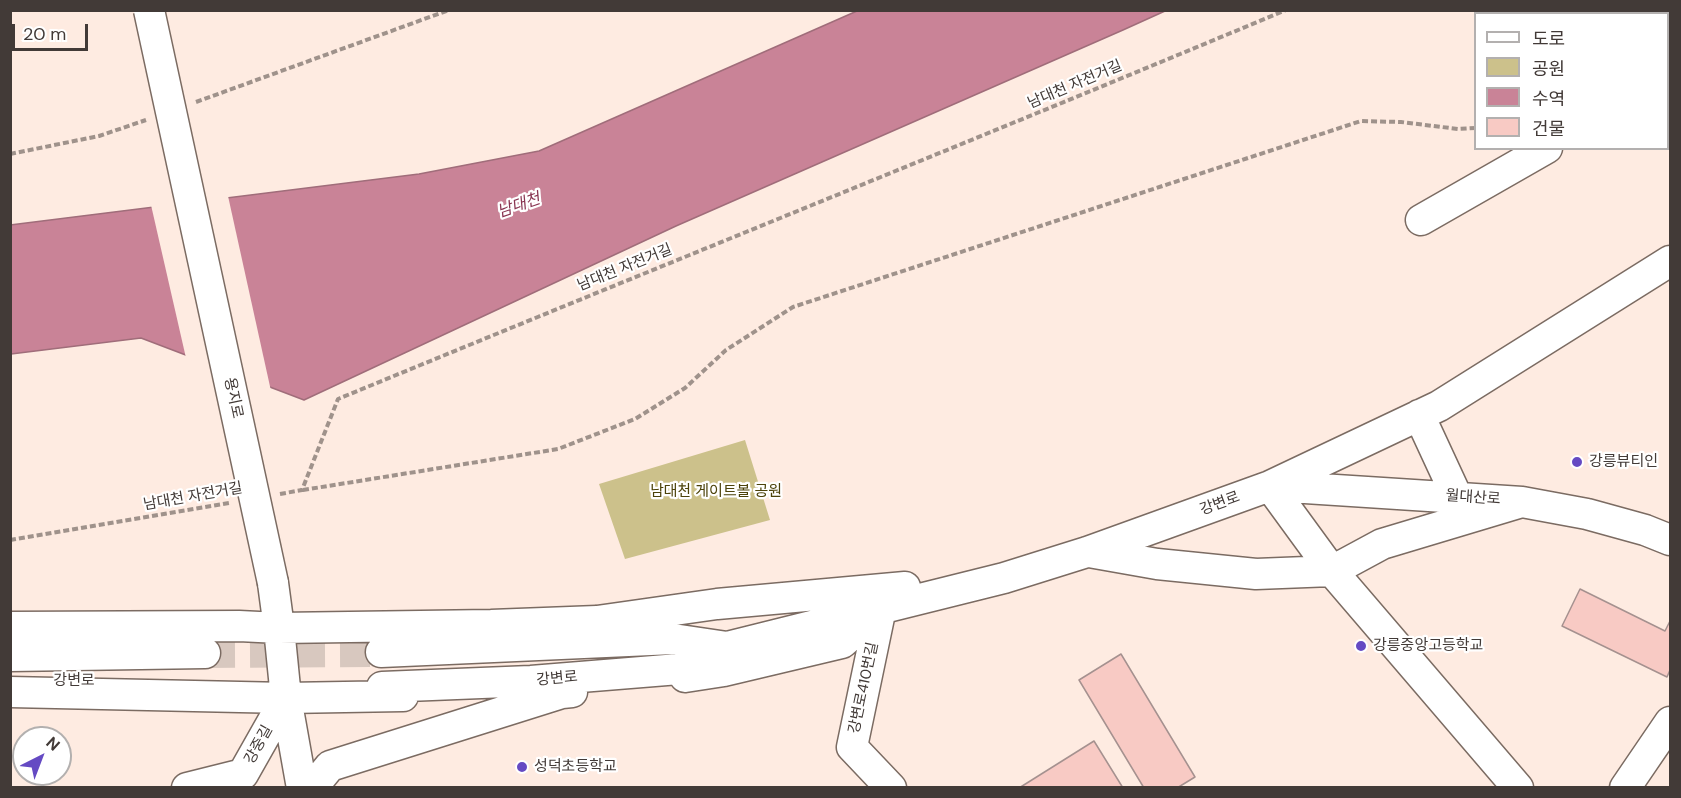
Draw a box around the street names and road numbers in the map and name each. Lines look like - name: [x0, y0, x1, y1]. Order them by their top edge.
- street label: 남대천 자전거길: [1025, 57, 1125, 113]
- street label: 남대천 자전거길: [575, 241, 675, 295]
- street label: 용지로: [220, 376, 246, 420]
- street label: 남대천 자전거길: [142, 479, 244, 515]
- street label: 월대산로: [1445, 487, 1501, 509]
- street label: 강변로: [1197, 488, 1243, 520]
- street label: 강변로410번길: [846, 641, 882, 735]
- street label: 강변로: [536, 668, 578, 690]
- street label: 강변로: [53, 672, 95, 690]
- street label: 강중길: [241, 723, 277, 767]

